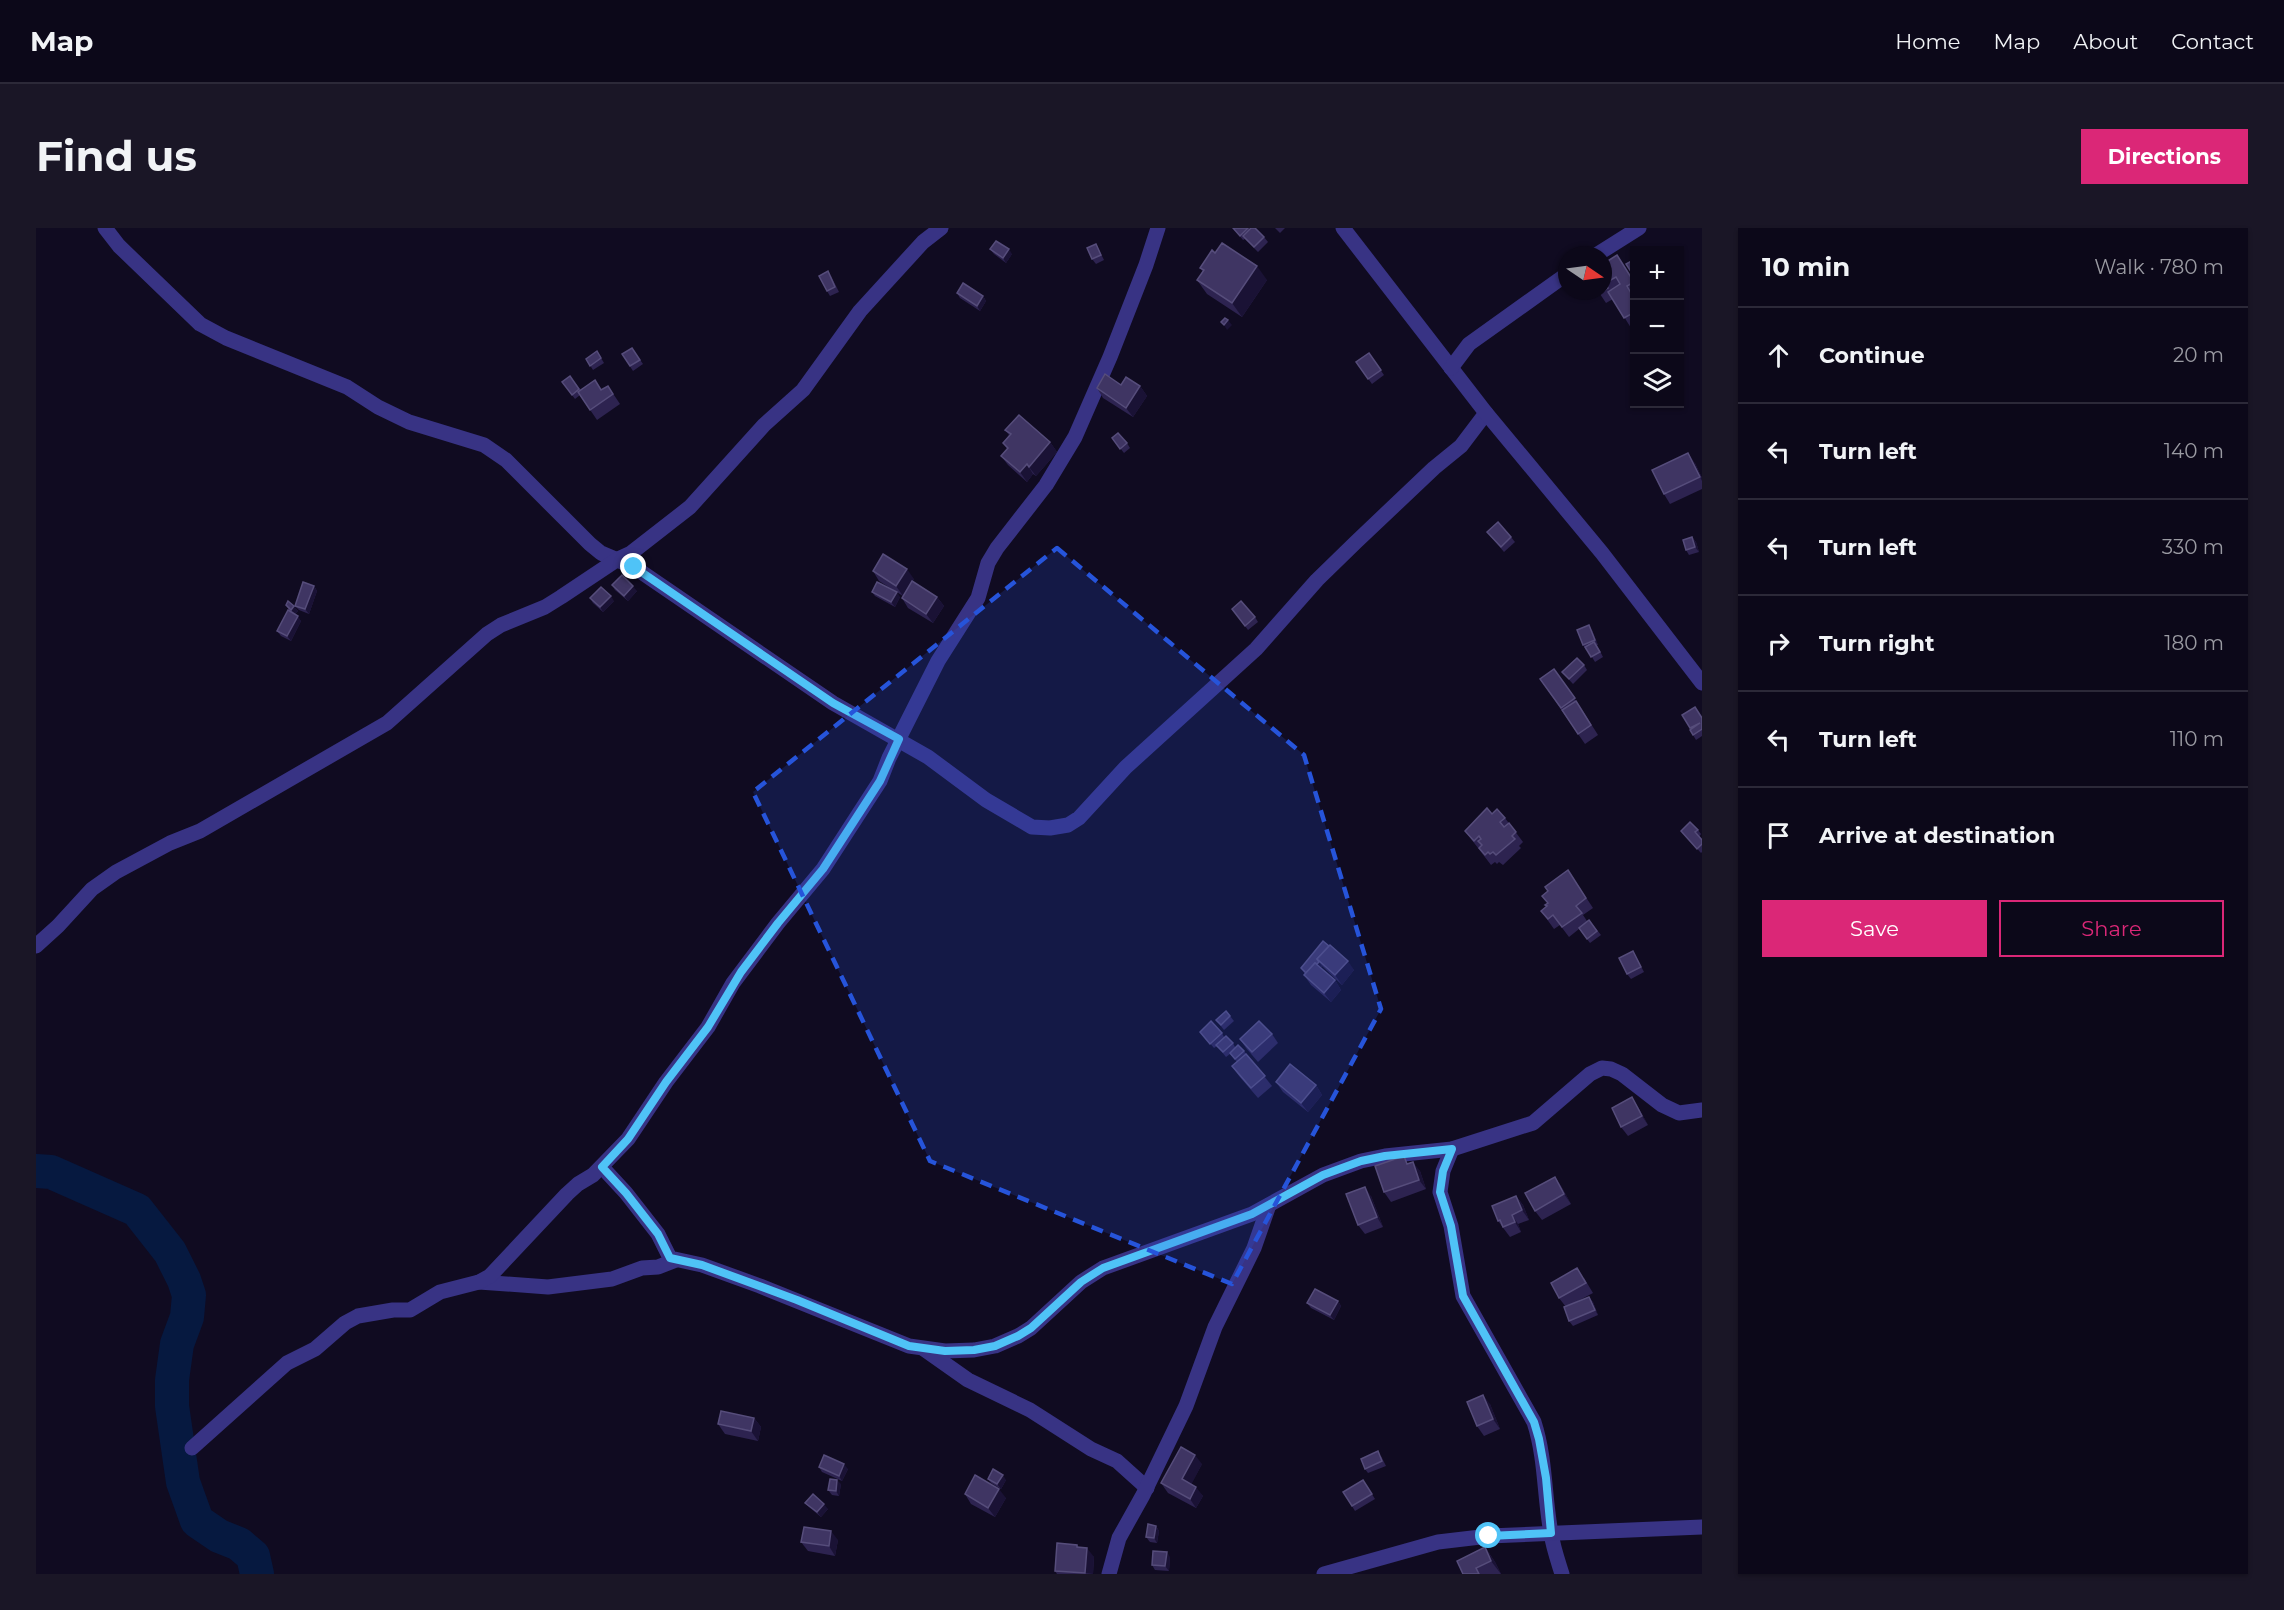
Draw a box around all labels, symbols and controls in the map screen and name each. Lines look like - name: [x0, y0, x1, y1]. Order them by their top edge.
- text: Map: [30, 24, 93, 58]
- text: Home: [1895, 29, 1960, 54]
- text: Map: [1993, 29, 2040, 54]
- text: About: [2073, 29, 2138, 54]
- text: Contact: [2171, 29, 2254, 54]
- button: Directions: [2081, 129, 2248, 184]
- text: Find us: [36, 130, 197, 182]
- north arrow: [1558, 246, 1612, 300]
- map controls: [1630, 246, 1684, 408]
- button: +: [1630, 246, 1684, 300]
- text: 10 min: [1762, 251, 1850, 283]
- text: Walk · 780 m: [2094, 255, 2224, 279]
- button: −: [1630, 300, 1684, 354]
- icon: ahead: [1762, 339, 1795, 372]
- text: Continue: [1819, 342, 1925, 369]
- text: 20 m: [2173, 343, 2224, 367]
- button: layers: [1630, 354, 1684, 408]
- icon: left: [1762, 435, 1795, 468]
- text: Turn left: [1819, 438, 1917, 465]
- text: 140 m: [2164, 439, 2224, 463]
- icon: left: [1762, 531, 1795, 564]
- text: Turn left: [1819, 534, 1917, 561]
- text: 330 m: [2162, 535, 2224, 559]
- route end: [620, 553, 646, 579]
- icon: right: [1762, 627, 1795, 660]
- text: Turn right: [1819, 630, 1934, 657]
- text: 180 m: [2164, 631, 2224, 655]
- icon: left: [1762, 723, 1795, 756]
- text: Turn left: [1819, 726, 1917, 753]
- text: 110 m: [2170, 727, 2224, 751]
- icon: arrive: [1762, 819, 1795, 852]
- text: Arrive at destination: [1819, 822, 2055, 849]
- button: Save: [1762, 900, 1987, 957]
- button: Share: [1999, 900, 2224, 957]
- route start: [1475, 1522, 1501, 1548]

